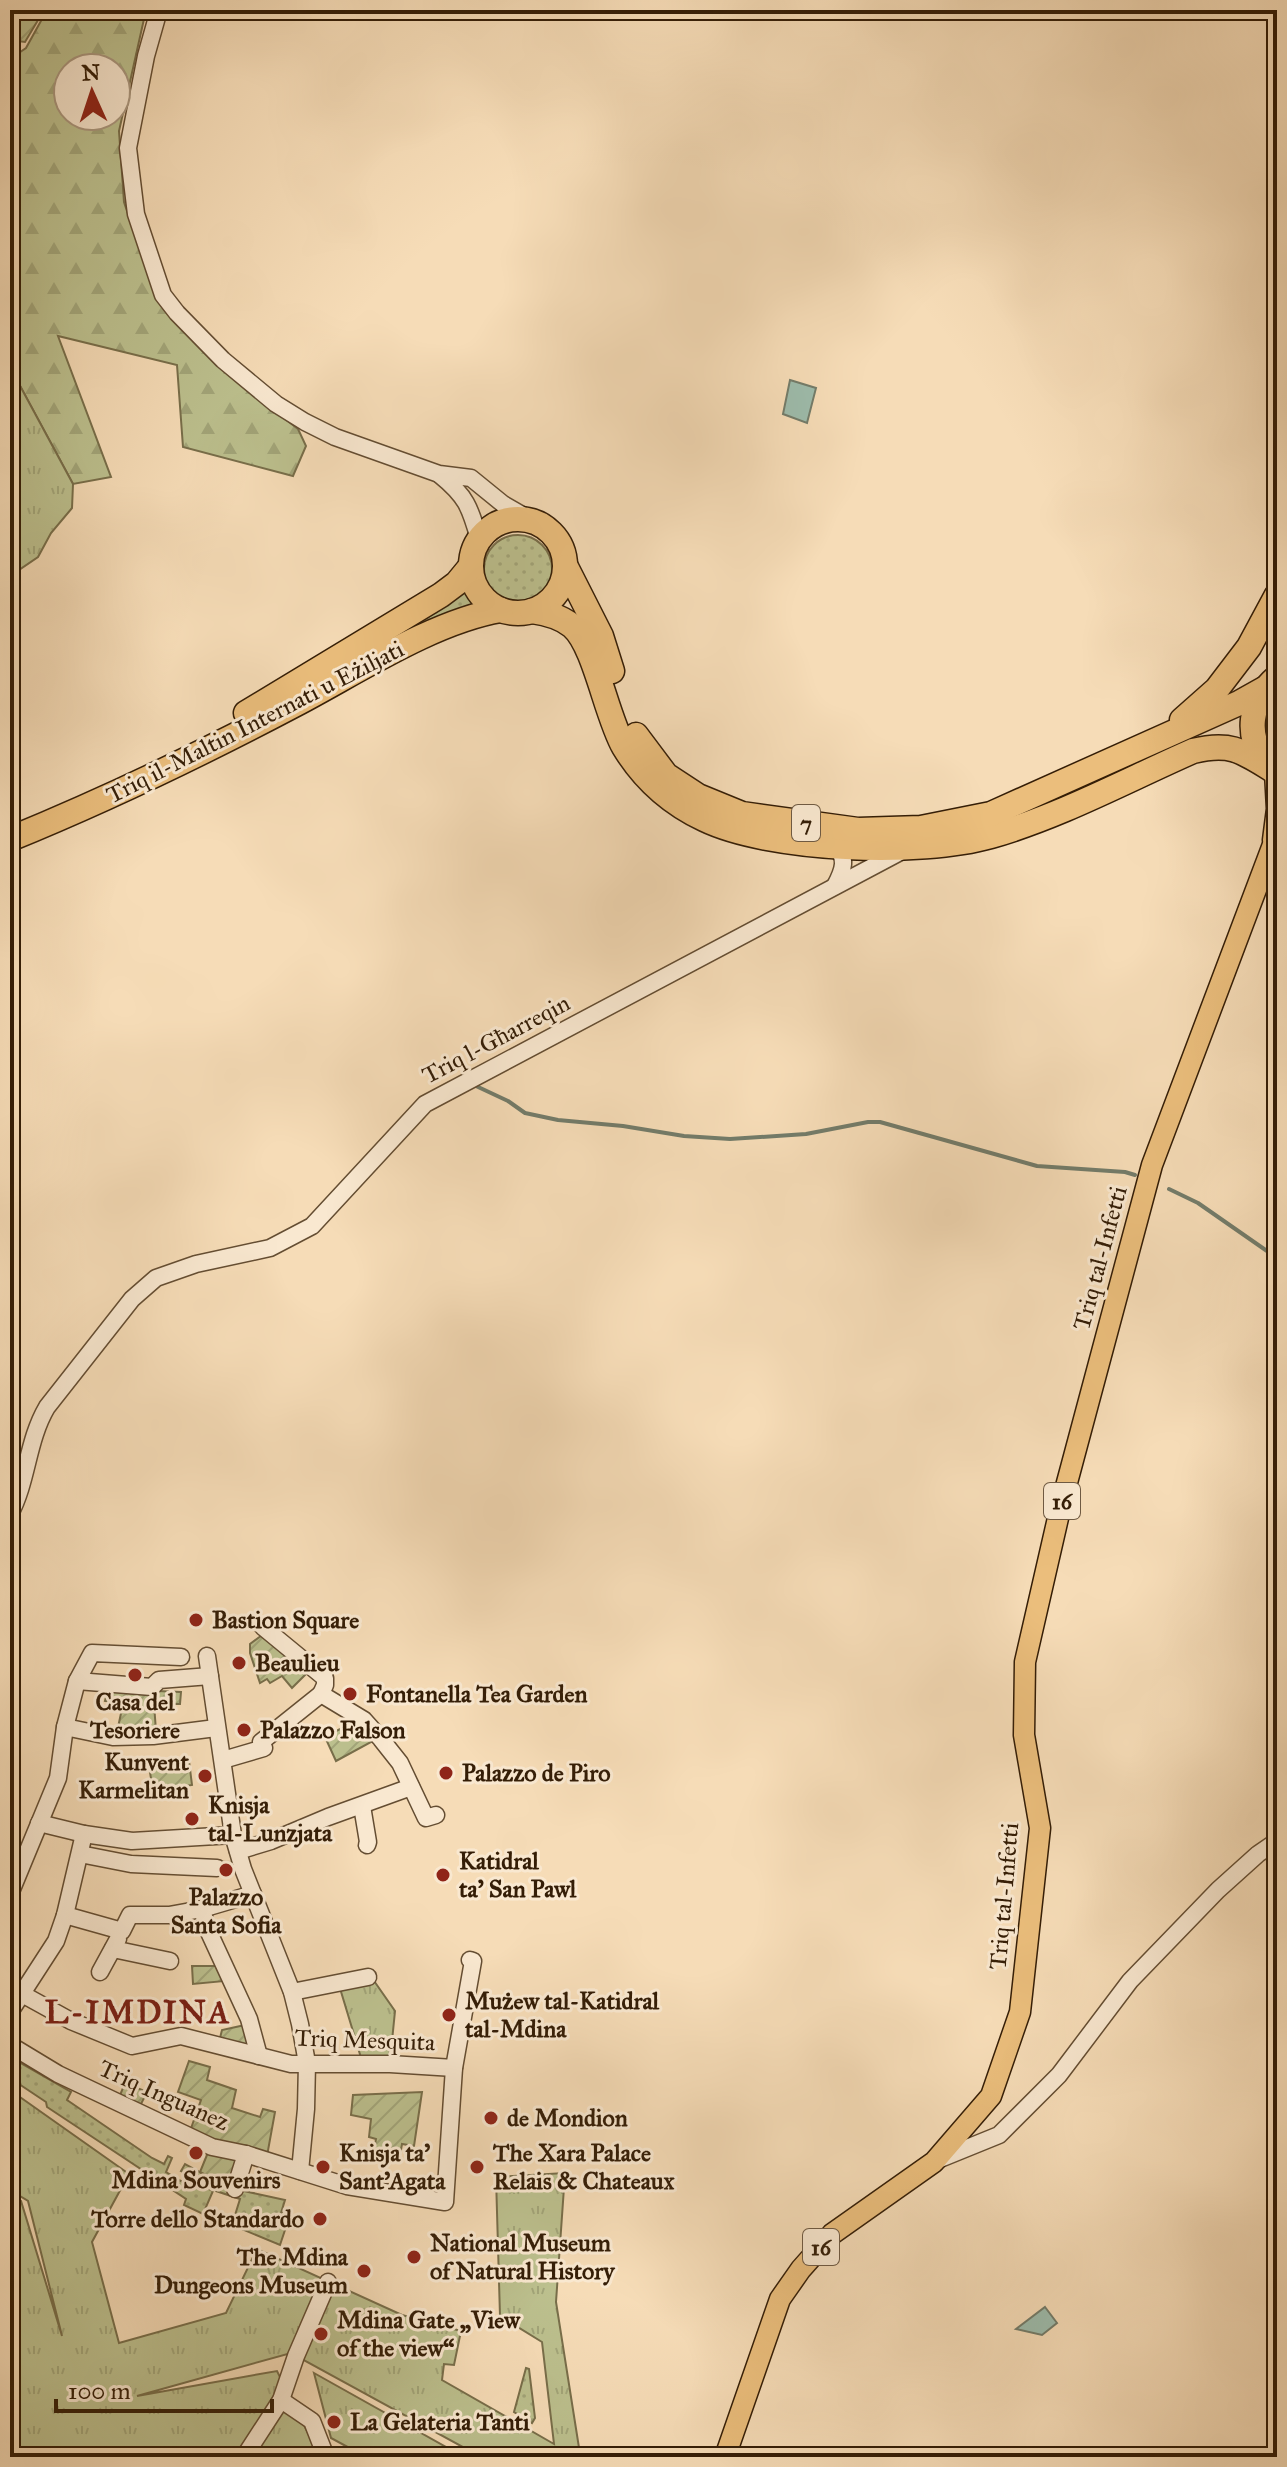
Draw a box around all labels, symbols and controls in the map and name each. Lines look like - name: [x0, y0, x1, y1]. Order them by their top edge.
- north arrow: [52, 52, 132, 132]
- text: N: [81, 59, 101, 86]
- street label: Triq il-Maltin Internati u Eżiljati: [101, 634, 409, 810]
- road number: 7: [792, 805, 820, 841]
- street label: Triq l-Għarreqin: [417, 988, 575, 1090]
- street label: Triq tal-Infetti: [1066, 1182, 1134, 1333]
- road number: 16: [1044, 1483, 1080, 1519]
- place label: Bastion Square: [212, 1605, 359, 1635]
- marker: Bastion Square: [187, 1611, 205, 1629]
- place label: Beaulieu: [255, 1648, 340, 1678]
- marker: Beaulieu: [230, 1654, 248, 1672]
- marker: Casa del Tesoriere: [126, 1666, 144, 1684]
- place label: Fontanella Tea Garden: [366, 1679, 588, 1709]
- marker: Fontanella Tea Garden: [341, 1685, 359, 1703]
- place label: Casa del Tesoriere: [89, 1687, 180, 1745]
- place label: Palazzo Falson: [260, 1715, 405, 1745]
- marker: Palazzo Falson: [235, 1721, 253, 1739]
- place label: Kunvent Karmelitan: [78, 1747, 189, 1805]
- place label: Palazzo de Piro: [462, 1758, 610, 1788]
- marker: Palazzo de Piro: [437, 1764, 455, 1782]
- marker: Kunvent Karmelitan: [196, 1767, 214, 1785]
- place label: Knisja tal-Lunzjata: [207, 1790, 333, 1848]
- marker: Knisja tal-Lunzjata: [183, 1810, 201, 1828]
- street label: Triq tal-Infetti: [983, 1821, 1025, 1971]
- place label: Katidral ta’ San Pawl: [458, 1846, 577, 1904]
- marker: Palazzo Santa Sofia: [217, 1861, 235, 1879]
- marker: Katidral ta’ San Pawl: [434, 1866, 452, 1884]
- place label: Palazzo Santa Sofia: [171, 1882, 282, 1940]
- place label: Mużew tal-Katidral tal-Mdina: [464, 1986, 660, 2044]
- district label: L-IMDINA: [45, 1993, 231, 2032]
- marker: Mużew tal-Katidral tal-Mdina: [440, 2006, 458, 2024]
- street label: Triq Mesquita: [294, 2023, 437, 2057]
- street label: Triq Inguanez: [94, 2053, 234, 2137]
- place label: de Mondion: [507, 2103, 628, 2133]
- marker: de Mondion: [482, 2109, 500, 2127]
- place label: Knisja ta’ Sant'Agata: [339, 2138, 446, 2196]
- place label: The Xara Palace Relais & Chateaux: [492, 2138, 675, 2196]
- marker: Mdina Souvenirs: [187, 2144, 205, 2162]
- marker: Knisja ta’ Sant'Agata: [314, 2158, 332, 2176]
- marker: The Xara Palace Relais & Chateaux: [468, 2158, 486, 2176]
- place label: Mdina Souvenirs: [112, 2165, 281, 2195]
- place label: Torre dello Standardo: [90, 2204, 304, 2234]
- marker: Torre dello Standardo: [311, 2210, 329, 2228]
- place label: National Museum of Natural History: [430, 2228, 616, 2286]
- road number: 16: [803, 2229, 839, 2265]
- place label: The Mdina Dungeons Museum: [154, 2242, 349, 2300]
- marker: National Museum of Natural History: [405, 2248, 423, 2266]
- marker: The Mdina Dungeons Museum: [355, 2262, 373, 2280]
- place label: Mdina Gate „View of the view“: [337, 2305, 521, 2363]
- marker: Mdina Gate „View of the view“: [312, 2325, 330, 2343]
- scale bar: [56, 2363, 272, 2413]
- text: 100 m: [68, 2376, 131, 2406]
- place label: La Gelateria Tanti: [350, 2407, 530, 2437]
- marker: La Gelateria Tanti: [325, 2413, 343, 2431]

